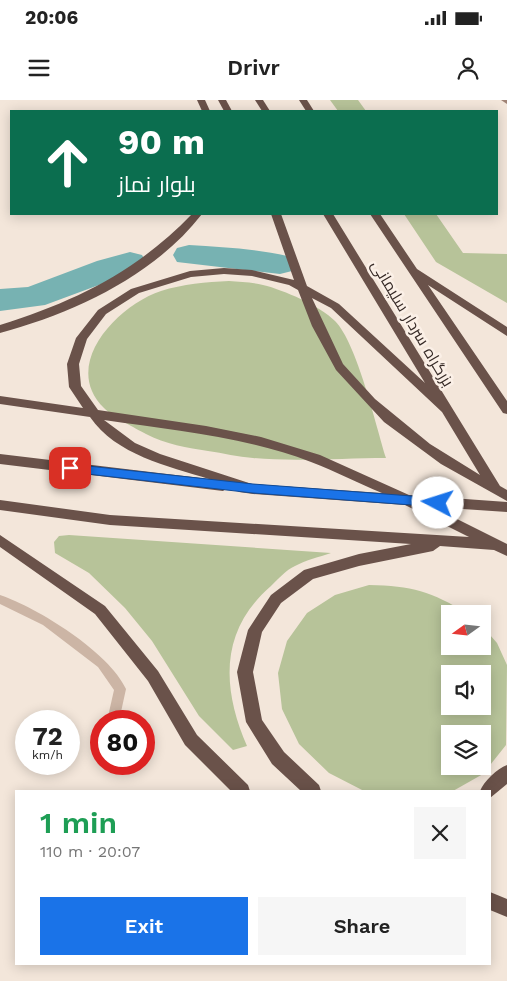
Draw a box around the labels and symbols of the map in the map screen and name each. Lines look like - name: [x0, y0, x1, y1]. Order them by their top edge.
- street label: بزرگراه سردار سلیمانی: [366, 257, 458, 390]
- pin: [49, 447, 91, 489]
- position arrow: [411, 476, 463, 528]
- north arrow: [441, 605, 491, 655]
- speed limit sign: 80: [90, 710, 155, 775]

